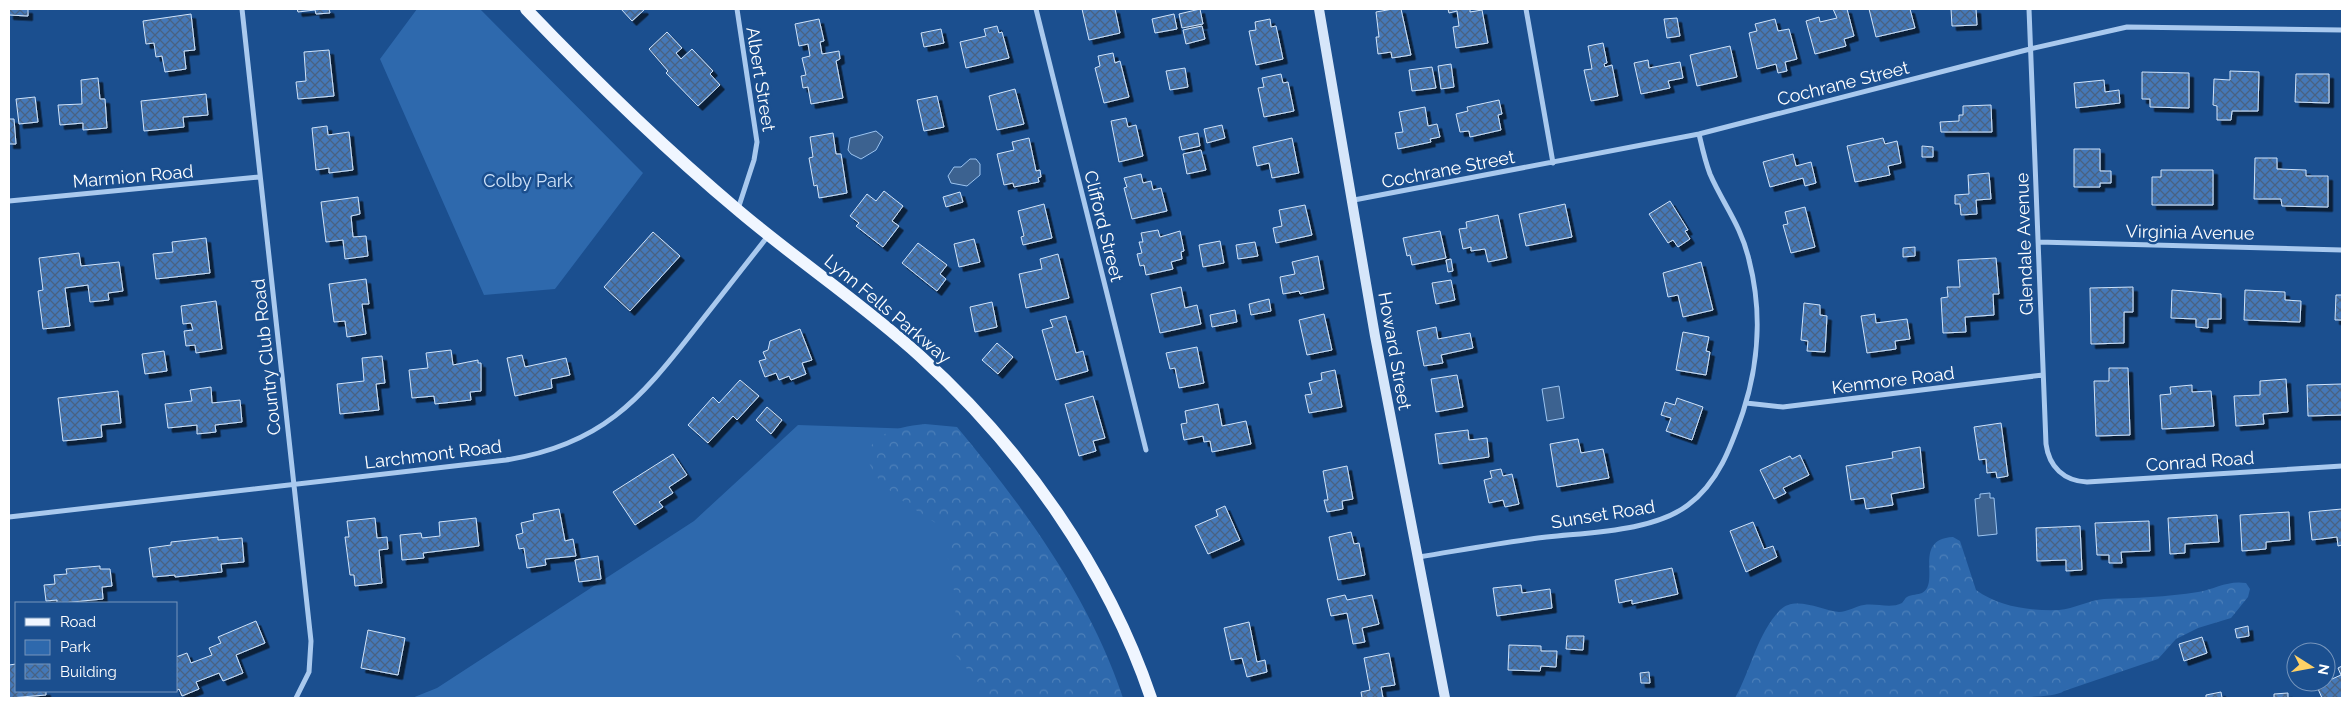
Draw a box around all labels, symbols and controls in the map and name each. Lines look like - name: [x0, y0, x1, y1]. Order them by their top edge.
- street label: Albert Street: [742, 25, 780, 133]
- street label: Cochrane Street: [1775, 56, 1911, 110]
- street label: Cochrane Street: [1380, 146, 1516, 192]
- street label: Marmion Road: [72, 160, 194, 192]
- street label: Clifford Street: [1080, 168, 1128, 284]
- park label: Colby Park: [483, 170, 573, 191]
- street label: Glendale Avenue: [2011, 172, 2037, 316]
- street label: Virginia Avenue: [2125, 220, 2255, 244]
- street label: Lynn Fells Parkway: [821, 250, 956, 368]
- street label: Country Club Road: [247, 278, 285, 436]
- street label: Howard Street: [1374, 290, 1416, 412]
- street label: Kenmore Road: [1830, 362, 1956, 398]
- street label: Larchmont Road: [363, 435, 503, 473]
- street label: Conrad Road: [2145, 447, 2255, 475]
- street label: Sunset Road: [1549, 495, 1657, 533]
- legend: [15, 602, 178, 692]
- text: Road: [60, 613, 96, 631]
- text: Park: [60, 638, 91, 656]
- north arrow: [2286, 642, 2336, 692]
- text: Building: [60, 663, 117, 681]
- text: N: [2315, 663, 2333, 676]

